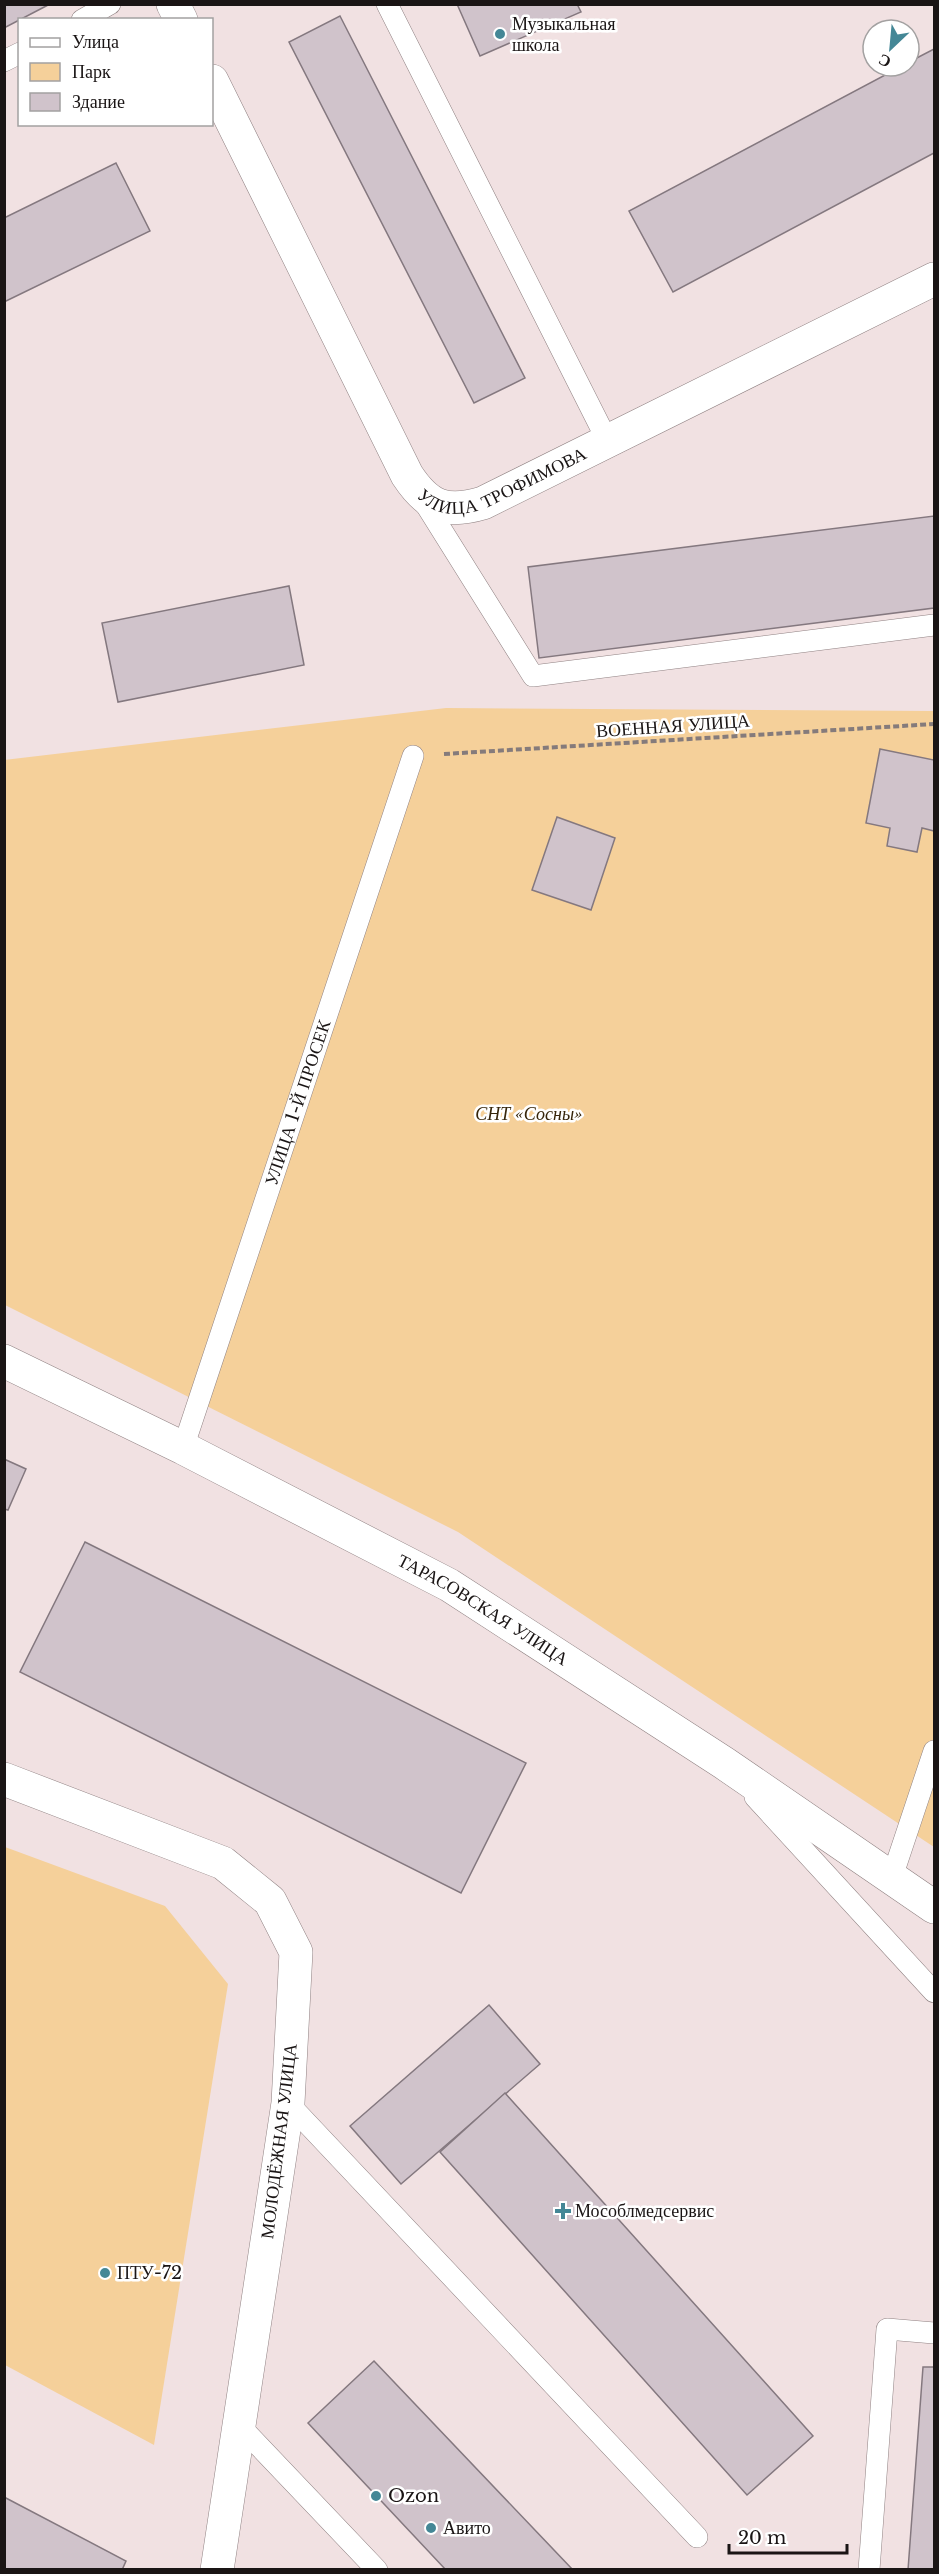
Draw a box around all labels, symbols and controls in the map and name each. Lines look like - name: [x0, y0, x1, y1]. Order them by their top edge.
- place label: Музыкальная школа: [512, 13, 615, 56]
- legend: [18, 18, 213, 126]
- north arrow: [861, 18, 921, 78]
- marker: Музыкальная школа: [493, 27, 507, 41]
- text: Улица: [72, 31, 119, 53]
- text: С: [875, 50, 894, 73]
- text: Парк: [72, 61, 111, 83]
- text: Здание: [72, 91, 125, 113]
- street label: УЛИЦА ТРОФИМОВА: [413, 443, 590, 519]
- street label: ВОЕННАЯ УЛИЦА: [595, 710, 751, 742]
- street label: УЛИЦА 1-Й ПРОСЕК: [260, 1016, 336, 1188]
- park label: СНТ «Сосны»: [475, 1103, 583, 1125]
- street label: ТАРАСОВСКАЯ УЛИЦА: [394, 1549, 572, 1670]
- street label: МОЛОДЁЖНАЯ УЛИЦА: [256, 2042, 302, 2240]
- place label: Мособлмедсервис: [575, 2200, 714, 2222]
- marker: Мособлмедсервис: [556, 2204, 570, 2218]
- place label: ПТУ-72: [117, 2262, 182, 2284]
- marker: ПТУ-72: [98, 2266, 112, 2280]
- place label: Ozon: [388, 2485, 439, 2507]
- marker: Ozon: [369, 2489, 383, 2503]
- place label: Авито: [443, 2517, 491, 2539]
- scale bar: [729, 2517, 848, 2555]
- marker: Авито: [424, 2521, 438, 2535]
- text: 20 m: [738, 2527, 786, 2549]

